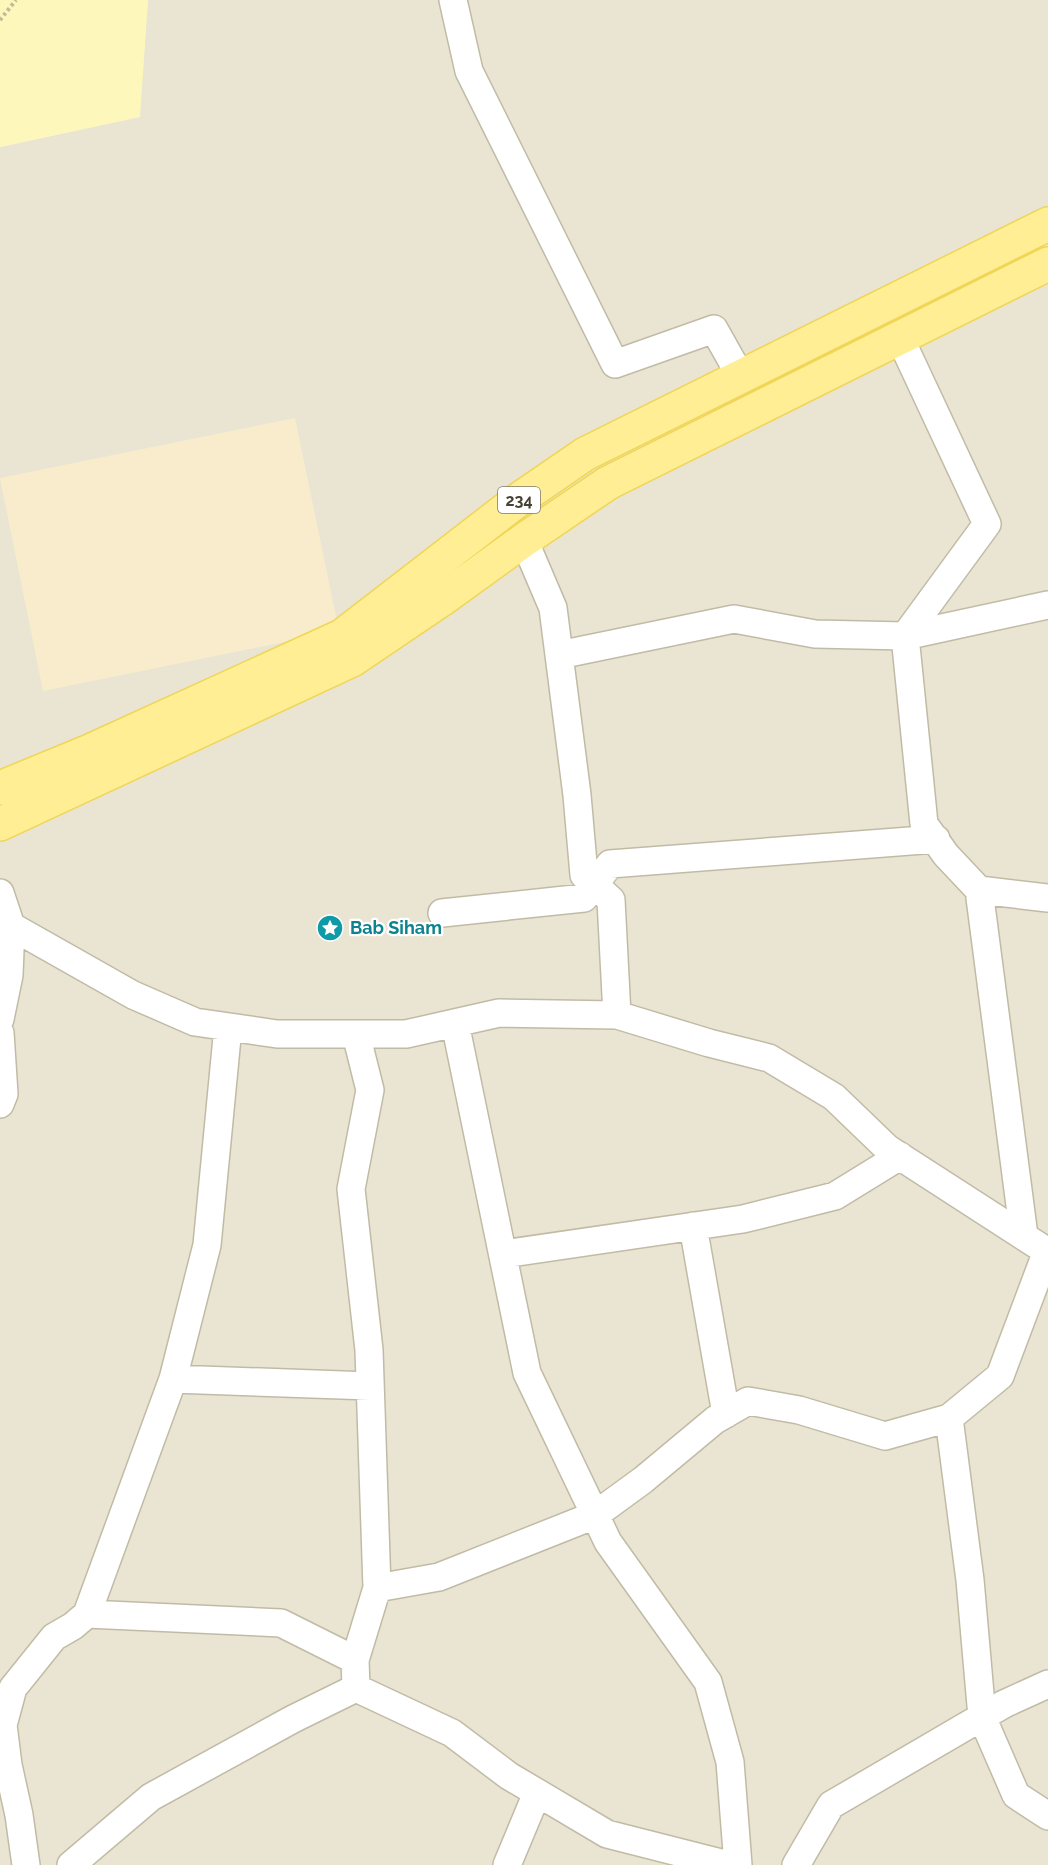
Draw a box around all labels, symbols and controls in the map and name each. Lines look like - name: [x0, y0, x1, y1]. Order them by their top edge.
- road number: 234: [498, 487, 540, 513]
- place icon: Bab Siham: [315, 913, 345, 943]
- place label: Bab Siham: [350, 917, 442, 938]

